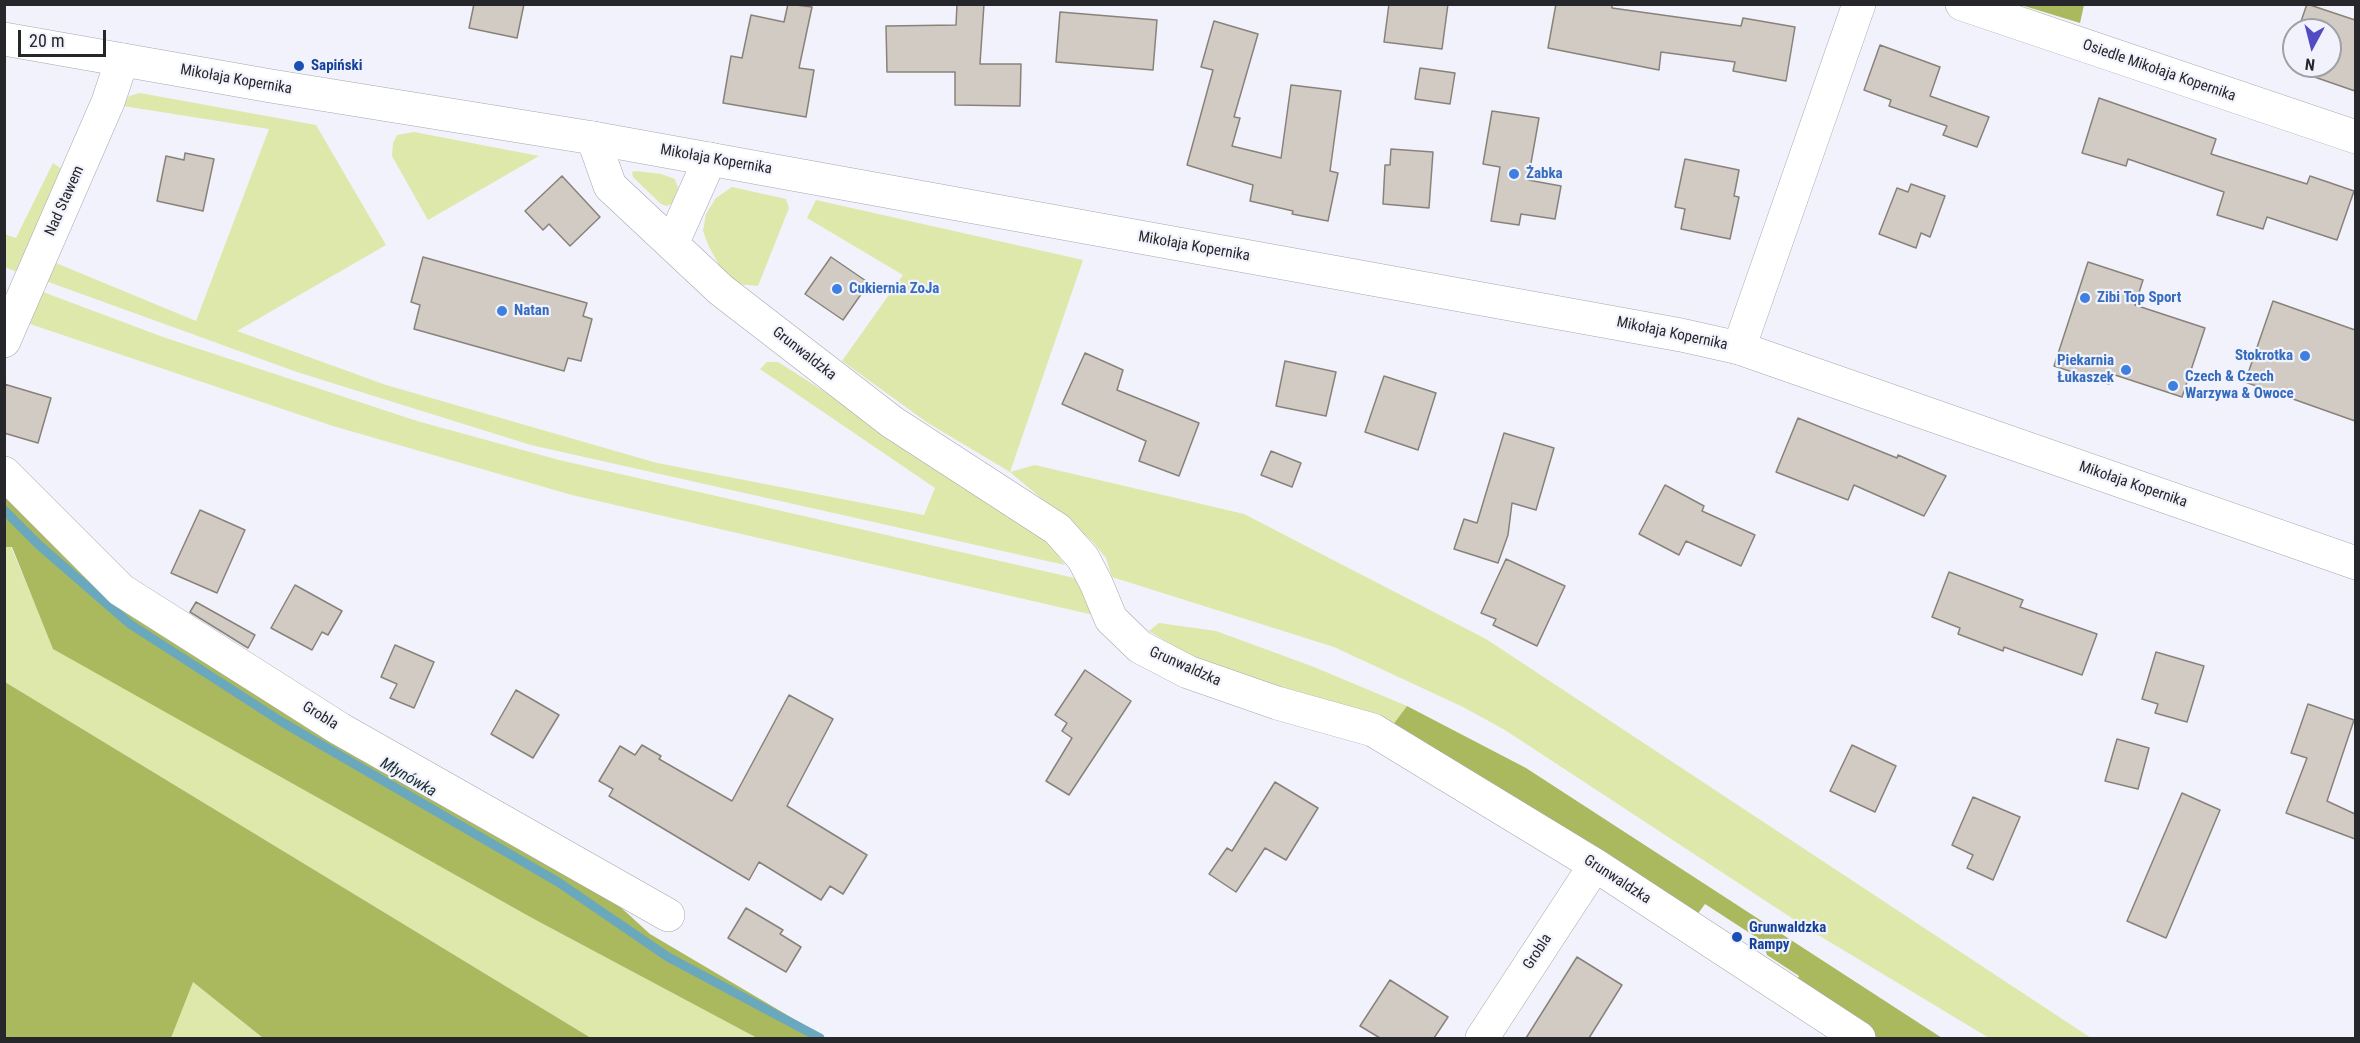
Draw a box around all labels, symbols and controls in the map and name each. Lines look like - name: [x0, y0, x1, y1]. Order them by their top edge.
- scale bar: [21, 18, 110, 56]
- north arrow: [2282, 18, 2342, 78]
- text: 20 m: [29, 30, 64, 51]
- street label: Osiedle Mikołaja Kopernika: [2080, 36, 2238, 106]
- text: N: [2304, 54, 2316, 74]
- place label: Sapiński: [311, 57, 363, 75]
- marker: Sapiński: [292, 59, 306, 73]
- street label: Mikołaja Kopernika: [179, 61, 293, 99]
- street label: Mikołaja Kopernika: [659, 141, 773, 179]
- street label: Nad Stawem: [42, 163, 88, 239]
- place label: Żabka: [1526, 165, 1563, 183]
- marker: Żabka: [1507, 167, 1521, 181]
- street label: Mikołaja Kopernika: [1137, 228, 1251, 266]
- place label: Cukiernia ZoJa: [849, 280, 939, 298]
- marker: Cukiernia ZoJa: [830, 282, 844, 296]
- place label: Zibi Top Sport: [2097, 289, 2181, 307]
- marker: Zibi Top Sport: [2078, 291, 2092, 305]
- place label: Natan: [514, 302, 549, 320]
- marker: Natan: [495, 304, 509, 318]
- street label: Mikołaja Kopernika: [1615, 313, 1729, 355]
- street label: Grunwaldzka: [768, 323, 840, 385]
- place label: Stokrotka: [2235, 347, 2293, 365]
- marker: Stokrotka: [2298, 349, 2312, 363]
- place label: Piekarnia Łukaszek: [2057, 352, 2114, 387]
- marker: Piekarnia Łukaszek: [2119, 363, 2133, 377]
- place label: Czech & Czech Warzywa & Owoce: [2185, 368, 2294, 403]
- marker: Czech & Czech Warzywa & Owoce: [2166, 379, 2180, 393]
- street label: Mikołaja Kopernika: [2077, 458, 2189, 512]
- street label: Grunwaldzka: [1146, 643, 1224, 691]
- street label: Grobla: [299, 698, 341, 734]
- water label: Młynówka: [376, 754, 440, 802]
- street label: Grunwaldzka: [1580, 852, 1654, 908]
- place label: Grunwaldzka Rampy: [1749, 919, 1826, 954]
- marker: Grunwaldzka Rampy: [1730, 930, 1744, 944]
- street label: Grobla: [1520, 931, 1556, 973]

